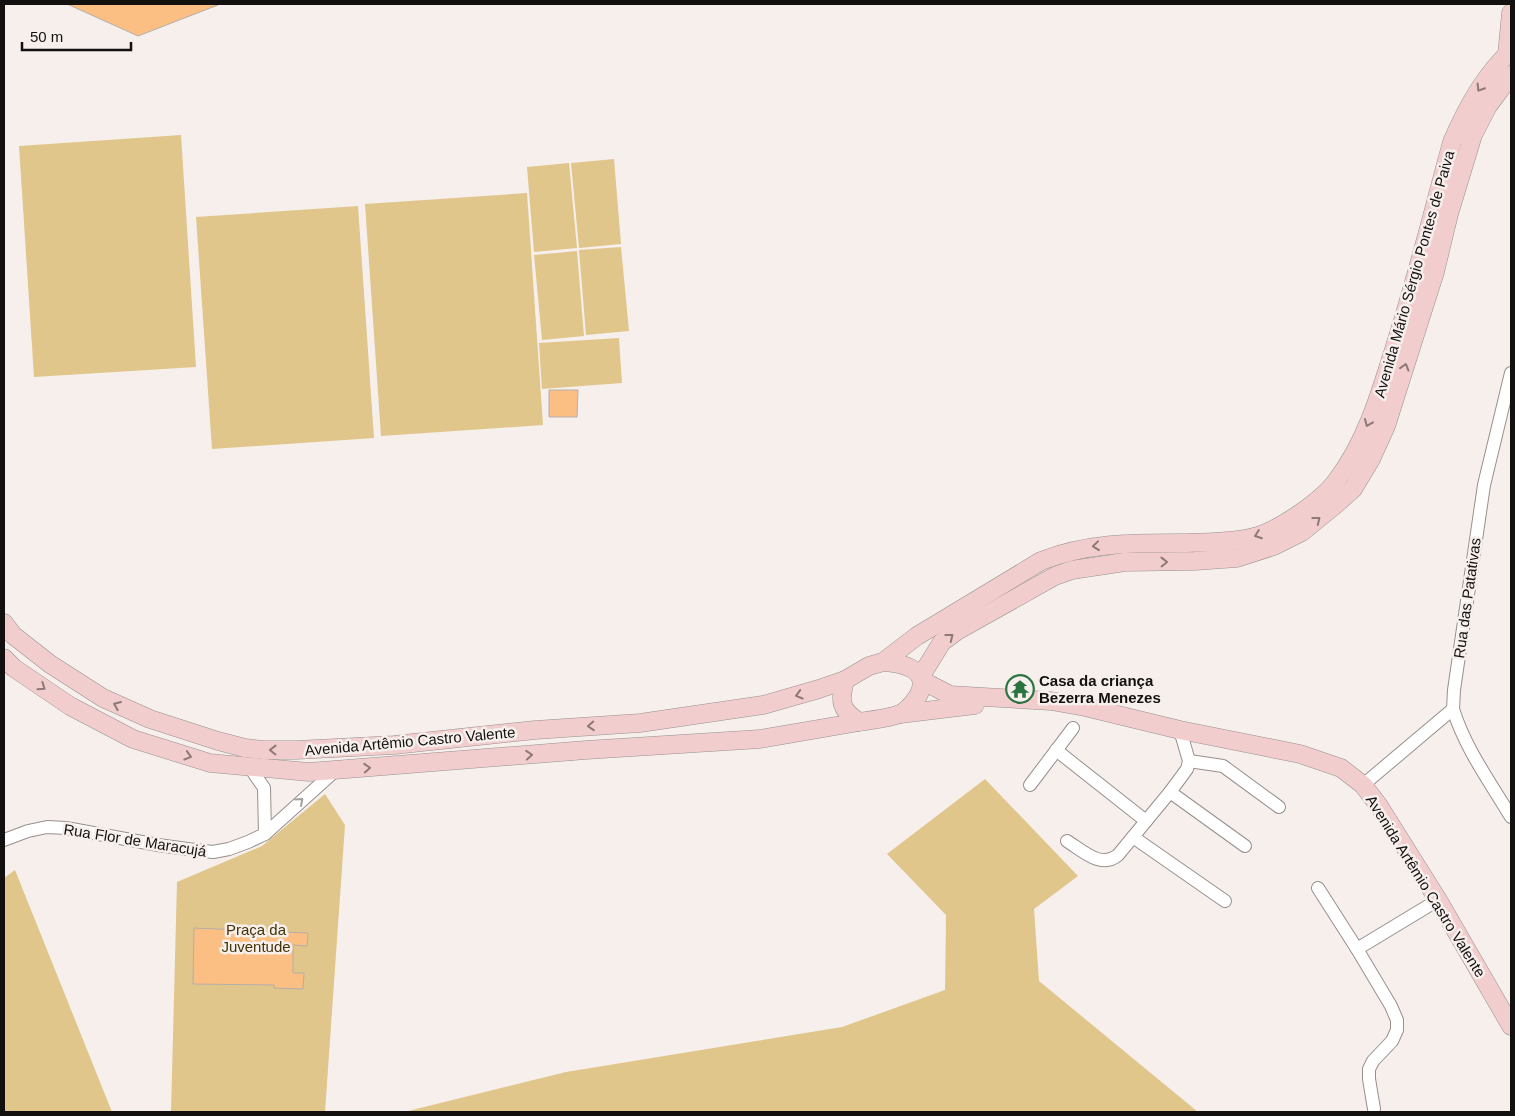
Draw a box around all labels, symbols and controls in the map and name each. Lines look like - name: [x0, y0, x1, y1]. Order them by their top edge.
- scale bar: [22, 20, 131, 52]
- text: 50 m: [30, 28, 63, 45]
- one-way arrow: [1477, 83, 1487, 92]
- street label: Avenida Mário Sérgio Pontes de Paiva: [1370, 148, 1458, 400]
- one-way arrow: [1399, 364, 1409, 372]
- one-way arrow: [1363, 418, 1374, 427]
- one-way arrow: [1311, 517, 1320, 525]
- one-way arrow: [1254, 529, 1263, 539]
- street label: Rua das Patativas: [1450, 537, 1484, 659]
- one-way arrow: [1092, 540, 1100, 551]
- one-way arrow: [1161, 557, 1169, 567]
- one-way arrow: [944, 634, 953, 642]
- place label: Casa da criança Bezerra Menezes: [1039, 672, 1161, 706]
- temple icon: Casa da criança Bezerra Menezes: [1005, 674, 1035, 704]
- one-way arrow: [37, 681, 46, 690]
- one-way arrow: [795, 689, 803, 700]
- one-way arrow: [113, 700, 122, 711]
- one-way arrow: [587, 721, 595, 732]
- street label: Avenida Artêmio Castro Valente: [304, 723, 516, 759]
- one-way arrow: [268, 745, 276, 755]
- one-way arrow: [525, 749, 533, 760]
- one-way arrow: [184, 751, 192, 761]
- one-way arrow: [363, 762, 371, 773]
- street label: Avenida Artêmio Castro Valente: [1363, 792, 1489, 980]
- one-way arrow: [294, 798, 303, 807]
- street label: Rua Flor de Maracujá: [62, 820, 208, 860]
- park label: Praça da Juventude: [221, 921, 291, 955]

